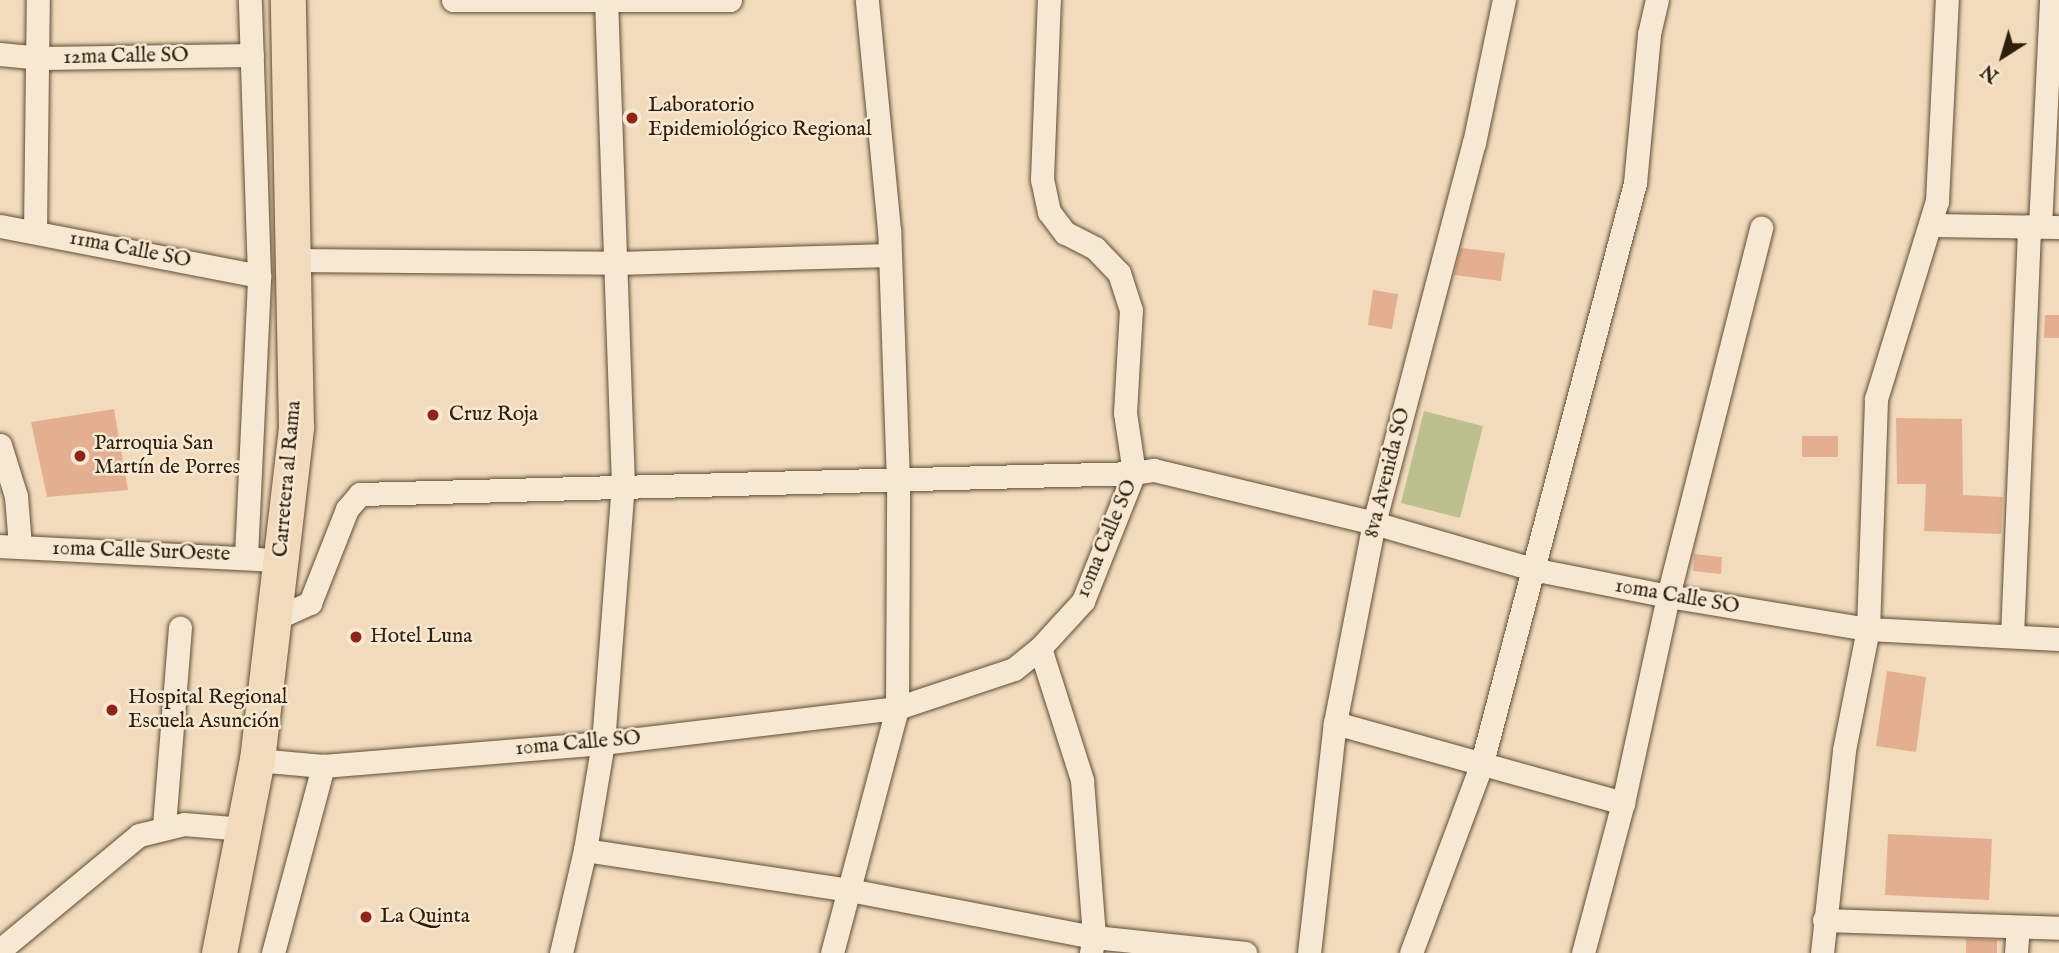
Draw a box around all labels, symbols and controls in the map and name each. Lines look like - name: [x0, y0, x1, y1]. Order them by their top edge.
- north arrow: [1968, 21, 2038, 91]
- street label: 12ma Calle SO: [63, 43, 189, 71]
- text: N: [1977, 58, 2004, 87]
- place label: Laboratorio Epidemiológico Regional: [648, 93, 872, 143]
- marker: Laboratorio Epidemiológico Regional: [622, 108, 642, 128]
- street label: 11ma Calle SO: [67, 226, 193, 274]
- street label: Carretera al Rama: [269, 400, 307, 558]
- place label: Cruz Roja: [449, 402, 538, 428]
- marker: Cruz Roja: [423, 405, 443, 425]
- street label: 8va Avenida SO: [1360, 405, 1416, 541]
- place label: Parroquia San Martín de Porres: [94, 431, 240, 481]
- marker: Parroquia San Martín de Porres: [72, 448, 88, 464]
- street label: 10ma Calle SO: [1071, 476, 1143, 602]
- street label: 10ma Calle SurOeste: [51, 536, 231, 568]
- street label: 10ma Calle SO: [1613, 574, 1741, 620]
- place label: Hotel Luna: [370, 624, 472, 650]
- marker: Hotel Luna: [348, 629, 364, 645]
- place label: Hospital Regional Escuela Asunción: [128, 685, 288, 735]
- marker: Hospital Regional Escuela Asunción: [102, 700, 122, 720]
- street label: 10ma Calle SO: [514, 726, 642, 762]
- place label: La Quinta: [380, 904, 470, 930]
- marker: La Quinta: [358, 909, 374, 925]

